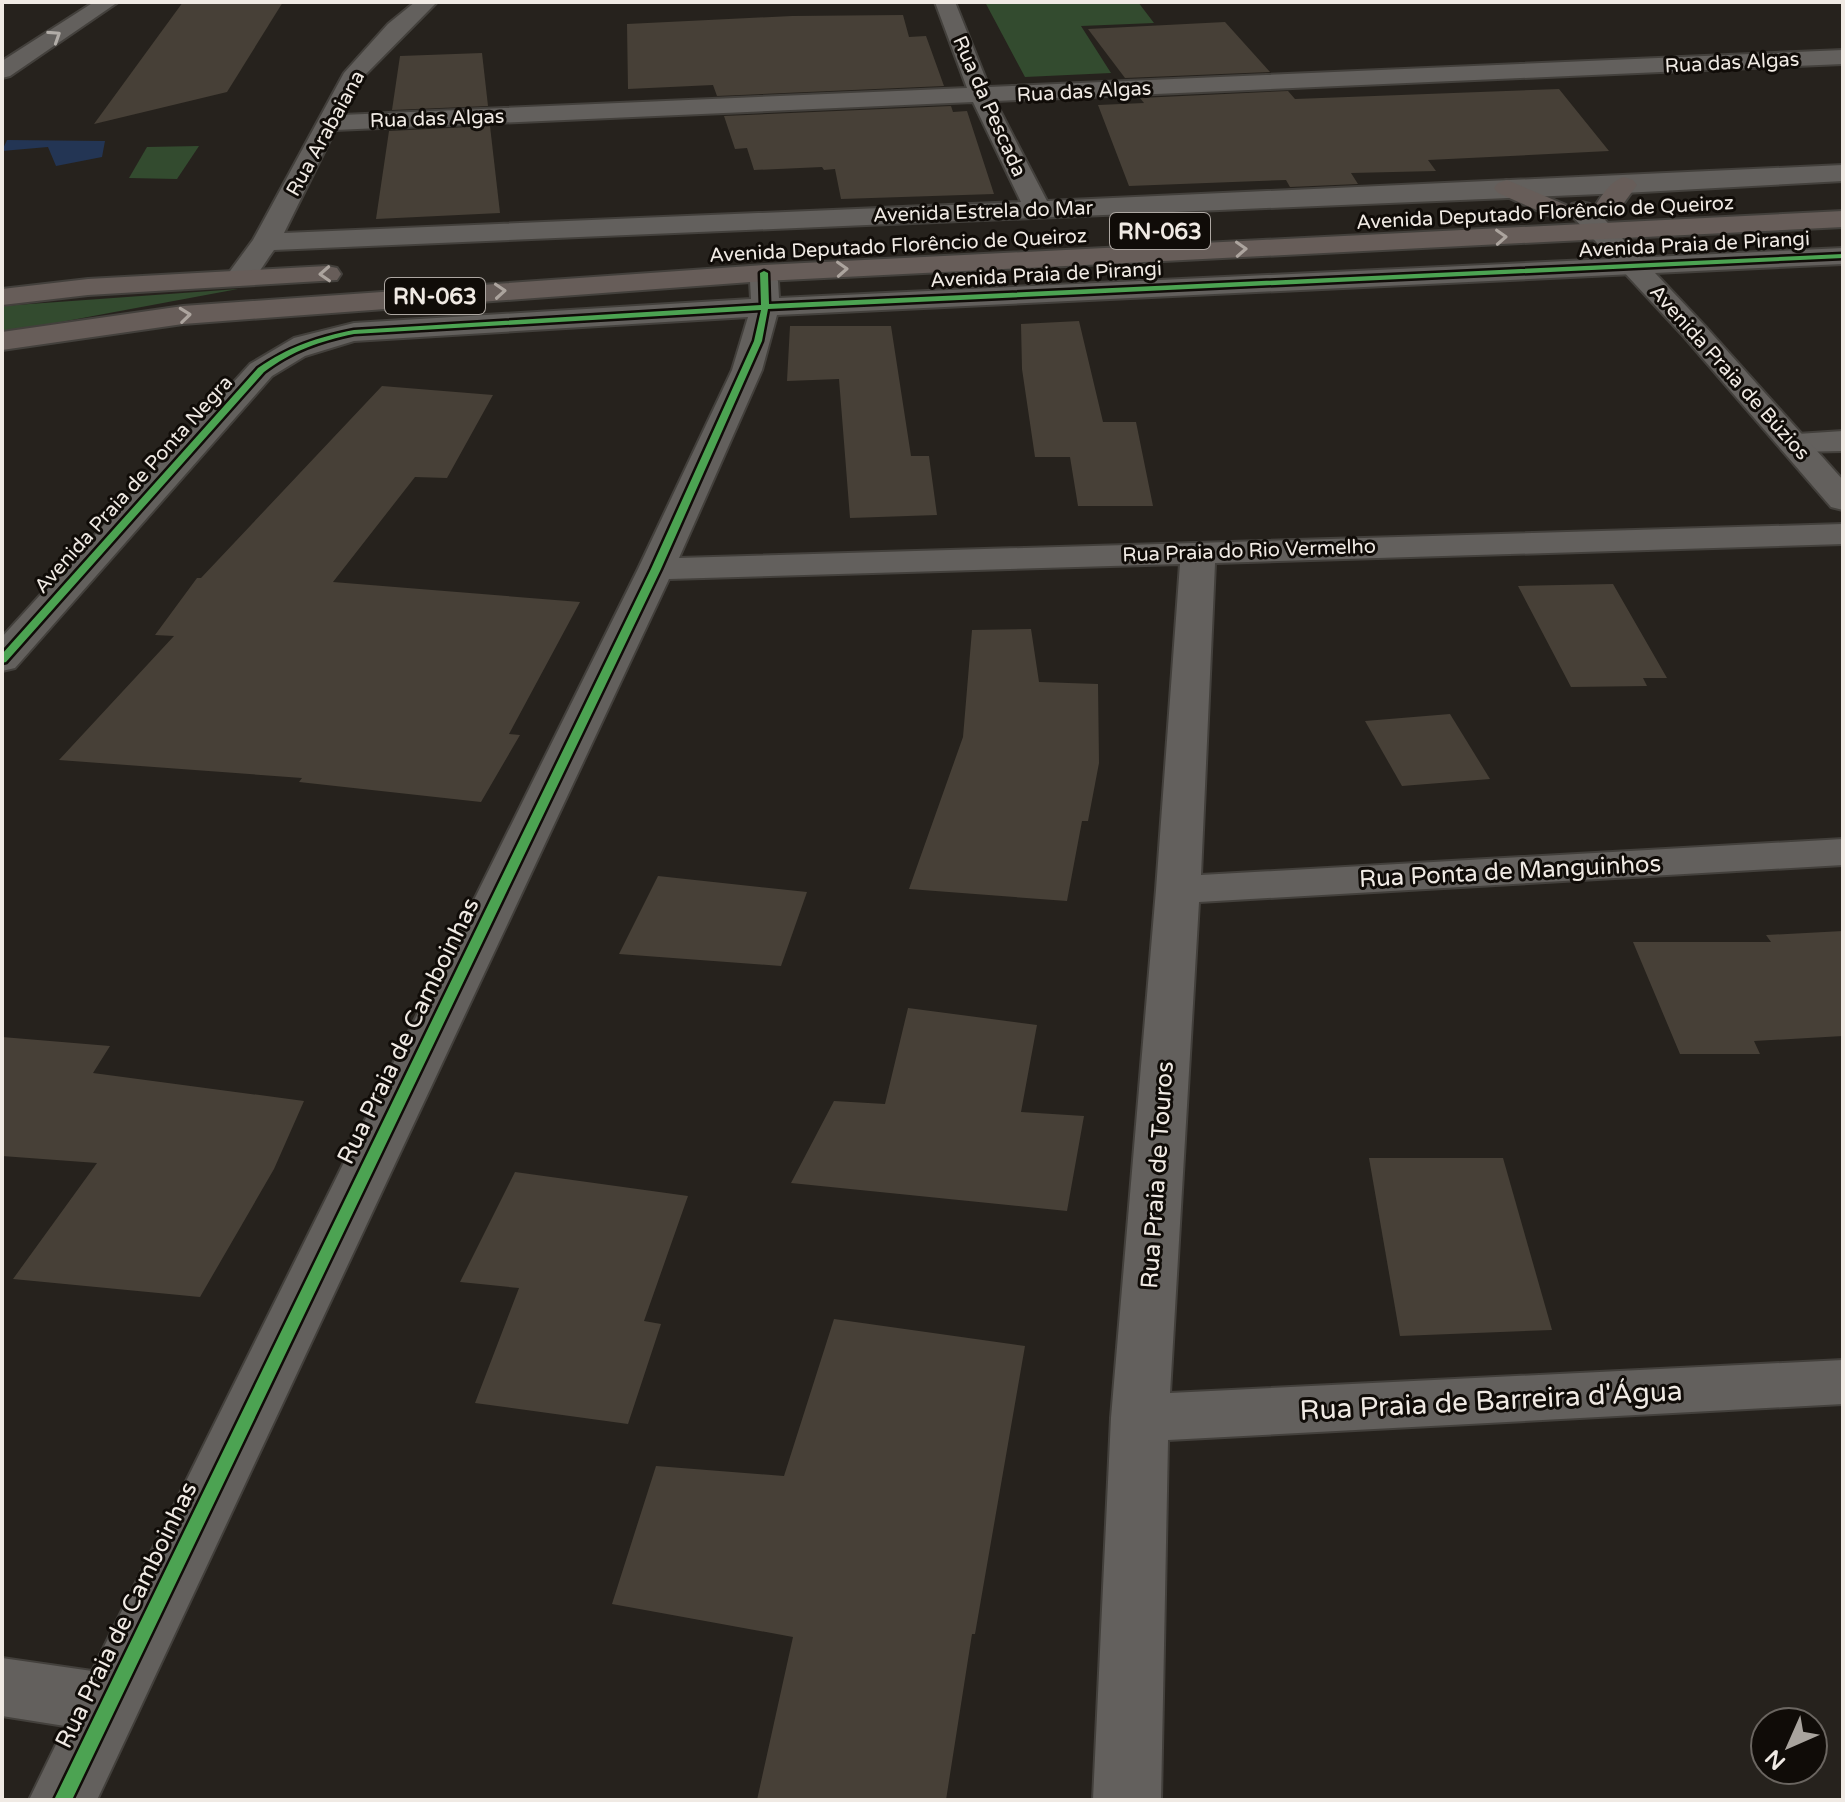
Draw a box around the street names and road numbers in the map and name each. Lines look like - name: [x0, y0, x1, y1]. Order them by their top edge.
- street label: Rua da Pescada: [947, 32, 1031, 181]
- street label: Rua das Algas: [1664, 47, 1800, 79]
- street label: Rua Arabaiana: [281, 66, 370, 201]
- street label: Rua das Algas: [1016, 76, 1152, 108]
- street label: Rua das Algas: [369, 105, 505, 133]
- street label: Avenida Deputado Florêncio de Queiroz: [1356, 191, 1734, 235]
- street label: Avenida Estrela do Mar: [873, 196, 1094, 228]
- road number: RN-063: [1110, 213, 1210, 249]
- street label: Avenida Deputado Florêncio de Queiroz: [709, 224, 1087, 268]
- street label: Avenida Praia de Pirangi: [1578, 227, 1810, 263]
- street label: Avenida Praia de Pirangi: [930, 257, 1162, 293]
- road number: RN-063: [385, 278, 485, 314]
- street label: Avenida Praia de Búzios: [1644, 280, 1814, 465]
- street label: Avenida Praia de Ponta Negra: [30, 371, 238, 599]
- street label: Rua Praia do Rio Vermelho: [1122, 535, 1376, 567]
- street label: Rua Ponta de Manguinhos: [1358, 849, 1662, 894]
- street label: Rua Praia de Camboinhas: [331, 893, 486, 1169]
- street label: Rua Praia de Touros: [1135, 1060, 1180, 1290]
- street label: Rua Praia de Barreira d'Água: [1299, 1374, 1683, 1428]
- street label: Rua Praia de Camboinhas: [49, 1477, 204, 1753]

